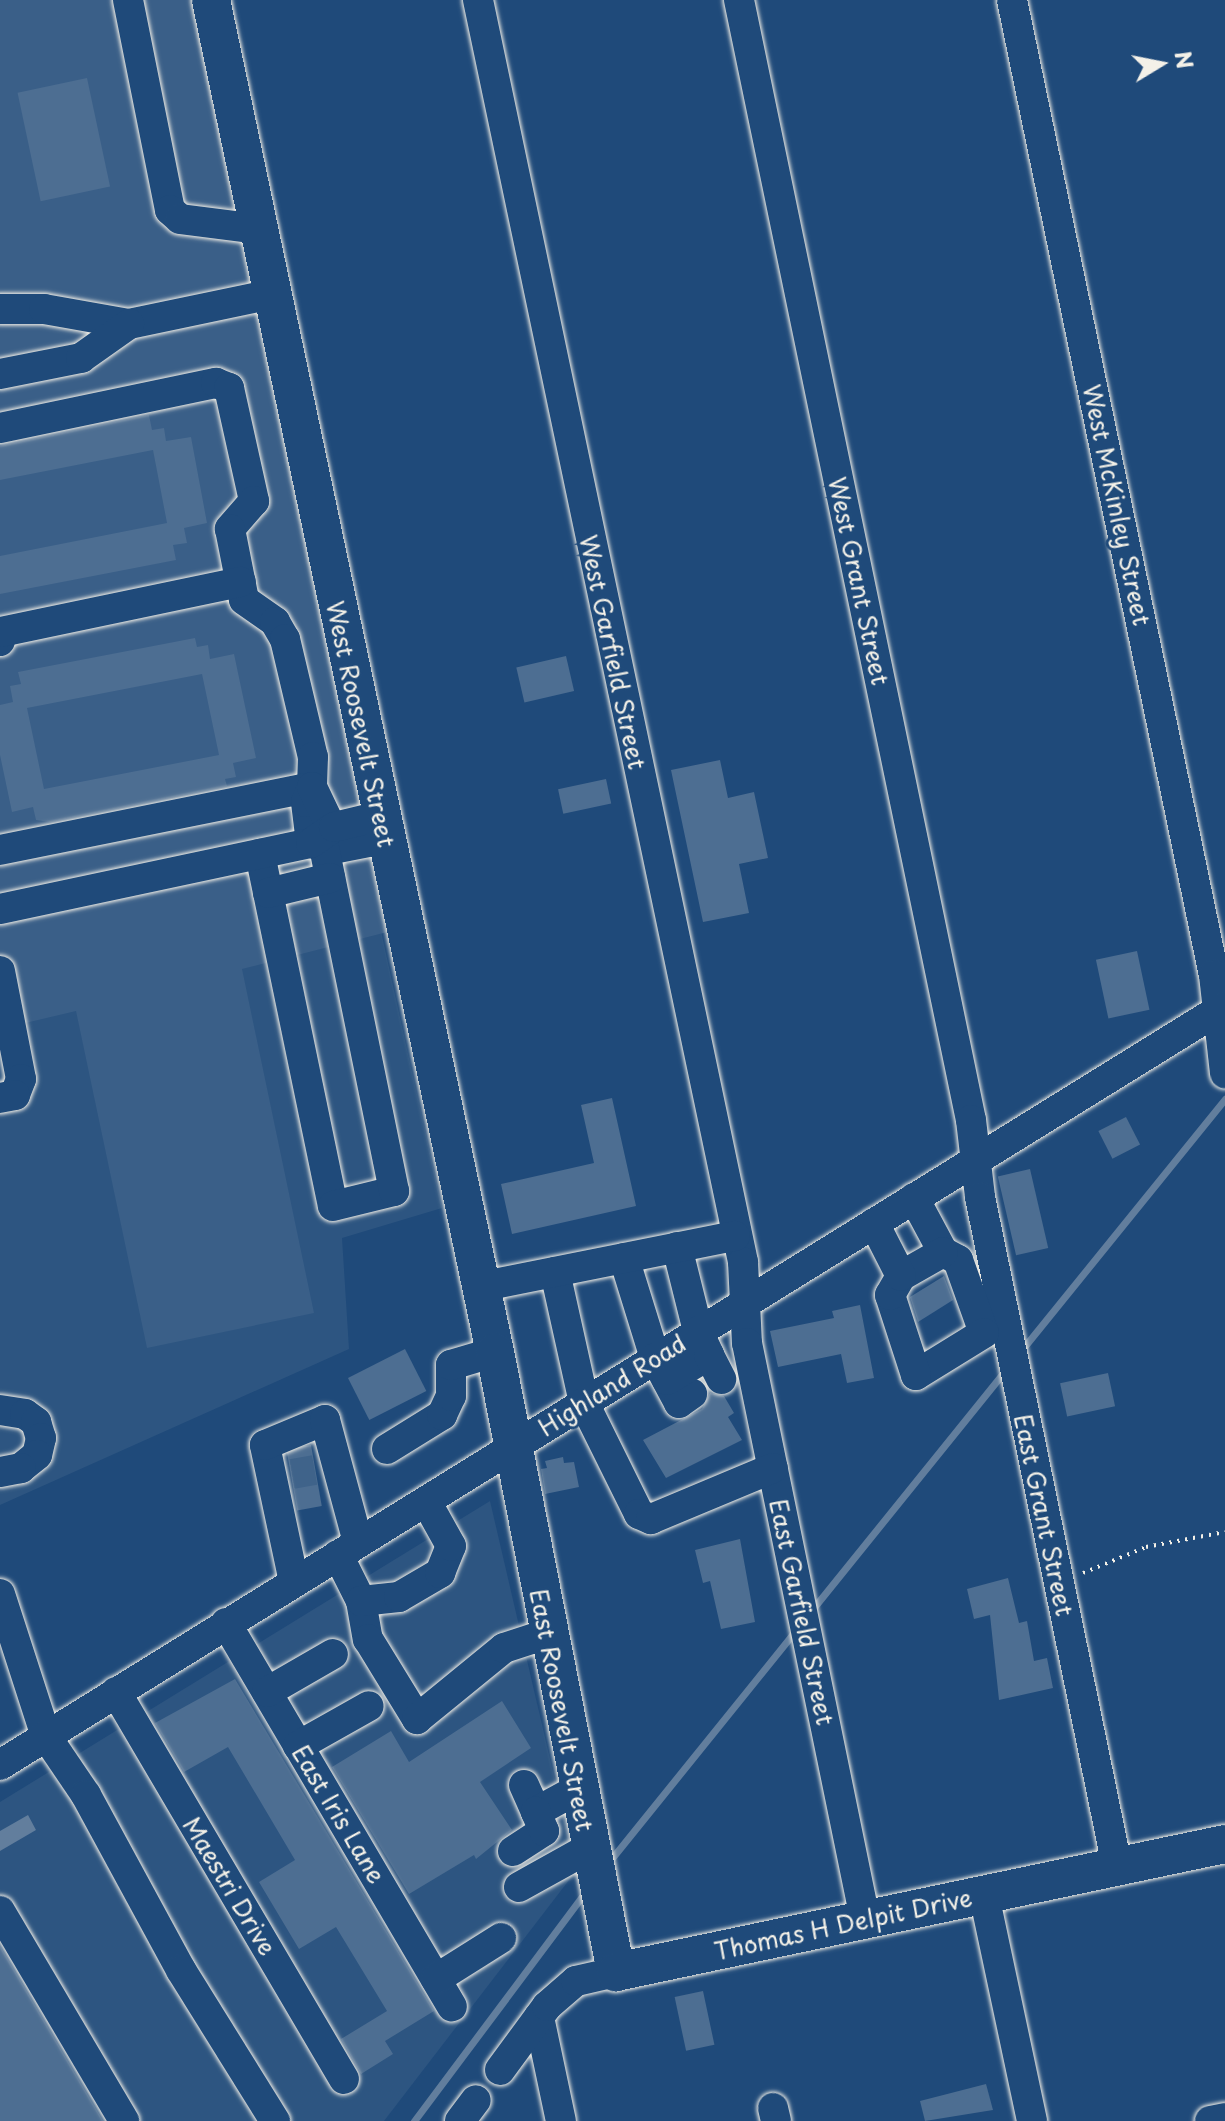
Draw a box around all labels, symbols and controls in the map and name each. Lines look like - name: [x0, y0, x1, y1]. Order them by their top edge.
- north arrow: [1121, 24, 1201, 104]
- text: N: [1167, 48, 1203, 71]
- street label: West McKinley Street: [1077, 381, 1157, 629]
- street label: West Grant Street: [823, 474, 895, 688]
- street label: West Garfield Street: [574, 532, 652, 772]
- street label: West Roosevelt Street: [321, 598, 401, 850]
- street label: Highland Road: [533, 1328, 691, 1442]
- street label: East Grant Street: [1009, 1411, 1079, 1619]
- street label: East Garfield Street: [764, 1495, 840, 1729]
- street label: East Roosevelt Street: [524, 1587, 600, 1833]
- street label: East Iris Lane: [286, 1739, 392, 1889]
- street label: Maestri Drive: [177, 1811, 283, 1961]
- street label: Thomas H Delpit Drive: [711, 1883, 975, 1965]

